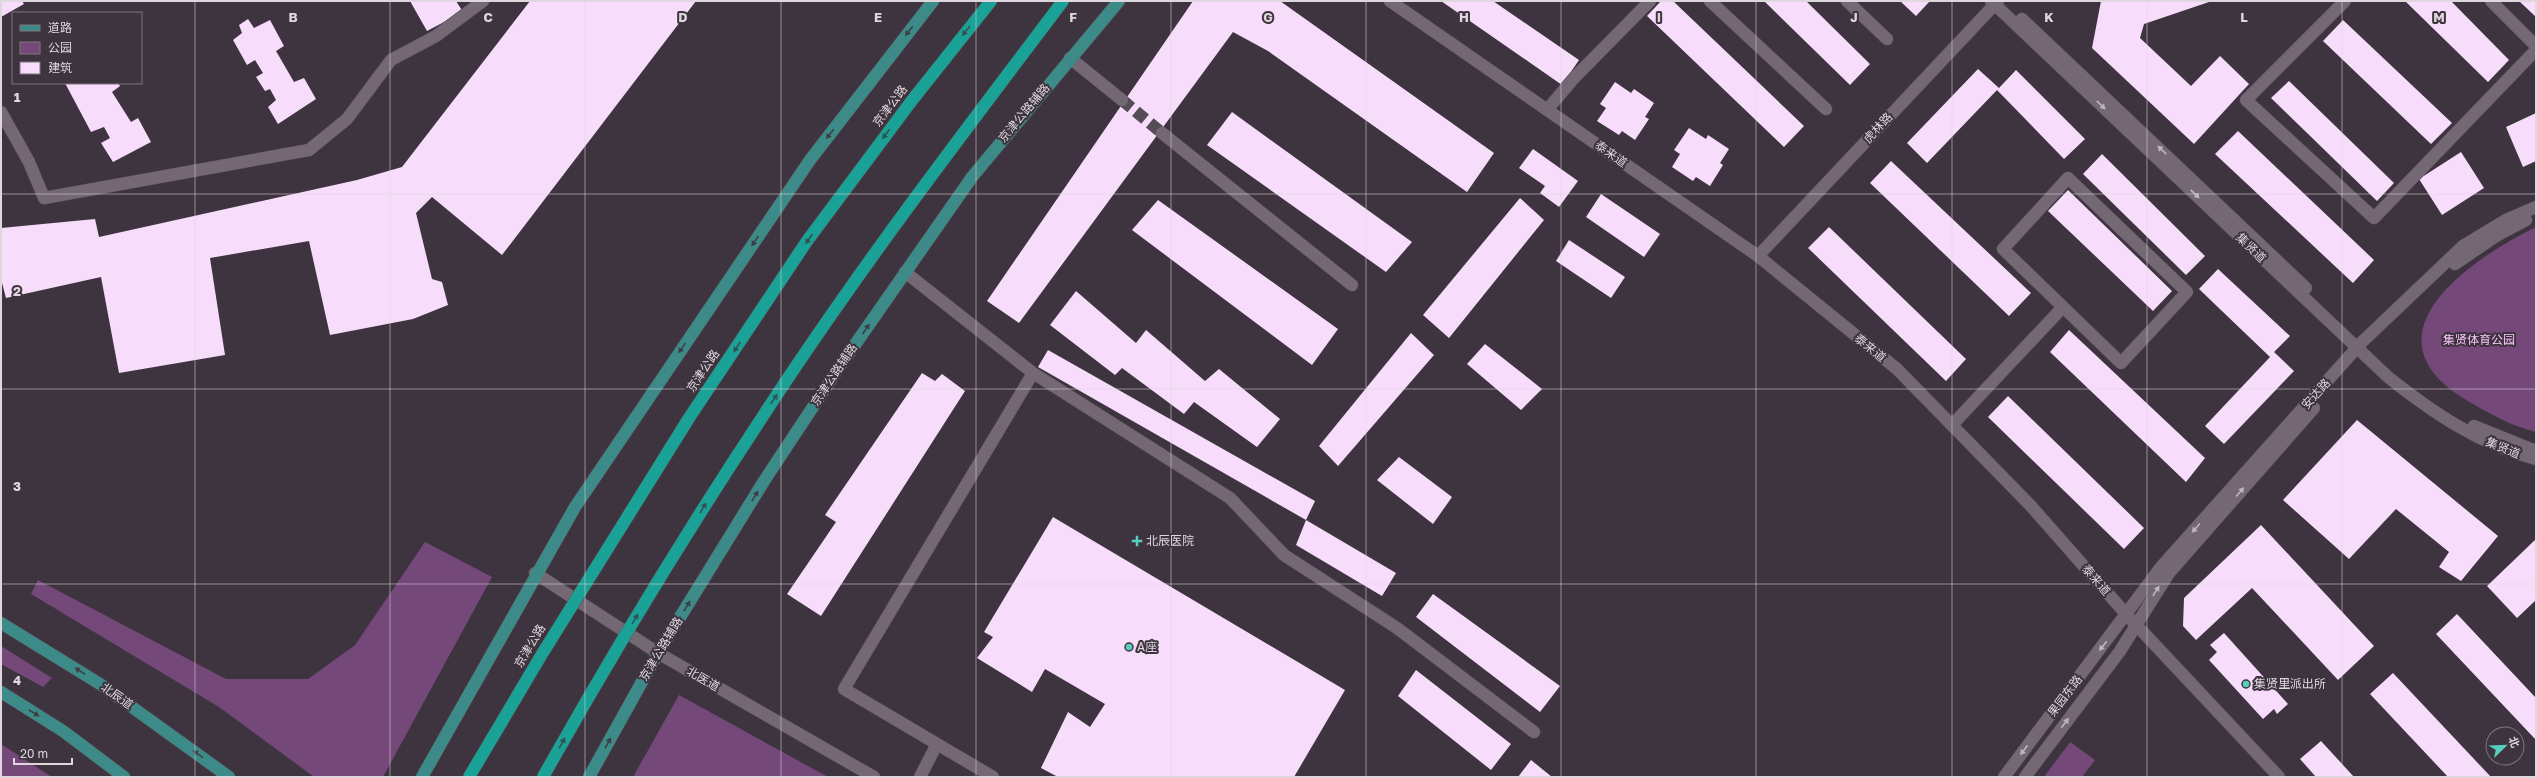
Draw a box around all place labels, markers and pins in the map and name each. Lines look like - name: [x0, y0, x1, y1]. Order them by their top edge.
- place label: 北辰医院: [1146, 533, 1194, 548]
- marker: 北辰医院: [1131, 535, 1143, 547]
- place label: A座: [1137, 639, 1157, 654]
- marker: A座: [1124, 642, 1134, 652]
- place label: 集贤里派出所: [2254, 676, 2326, 691]
- marker: 集贤里派出所: [2241, 679, 2251, 689]

